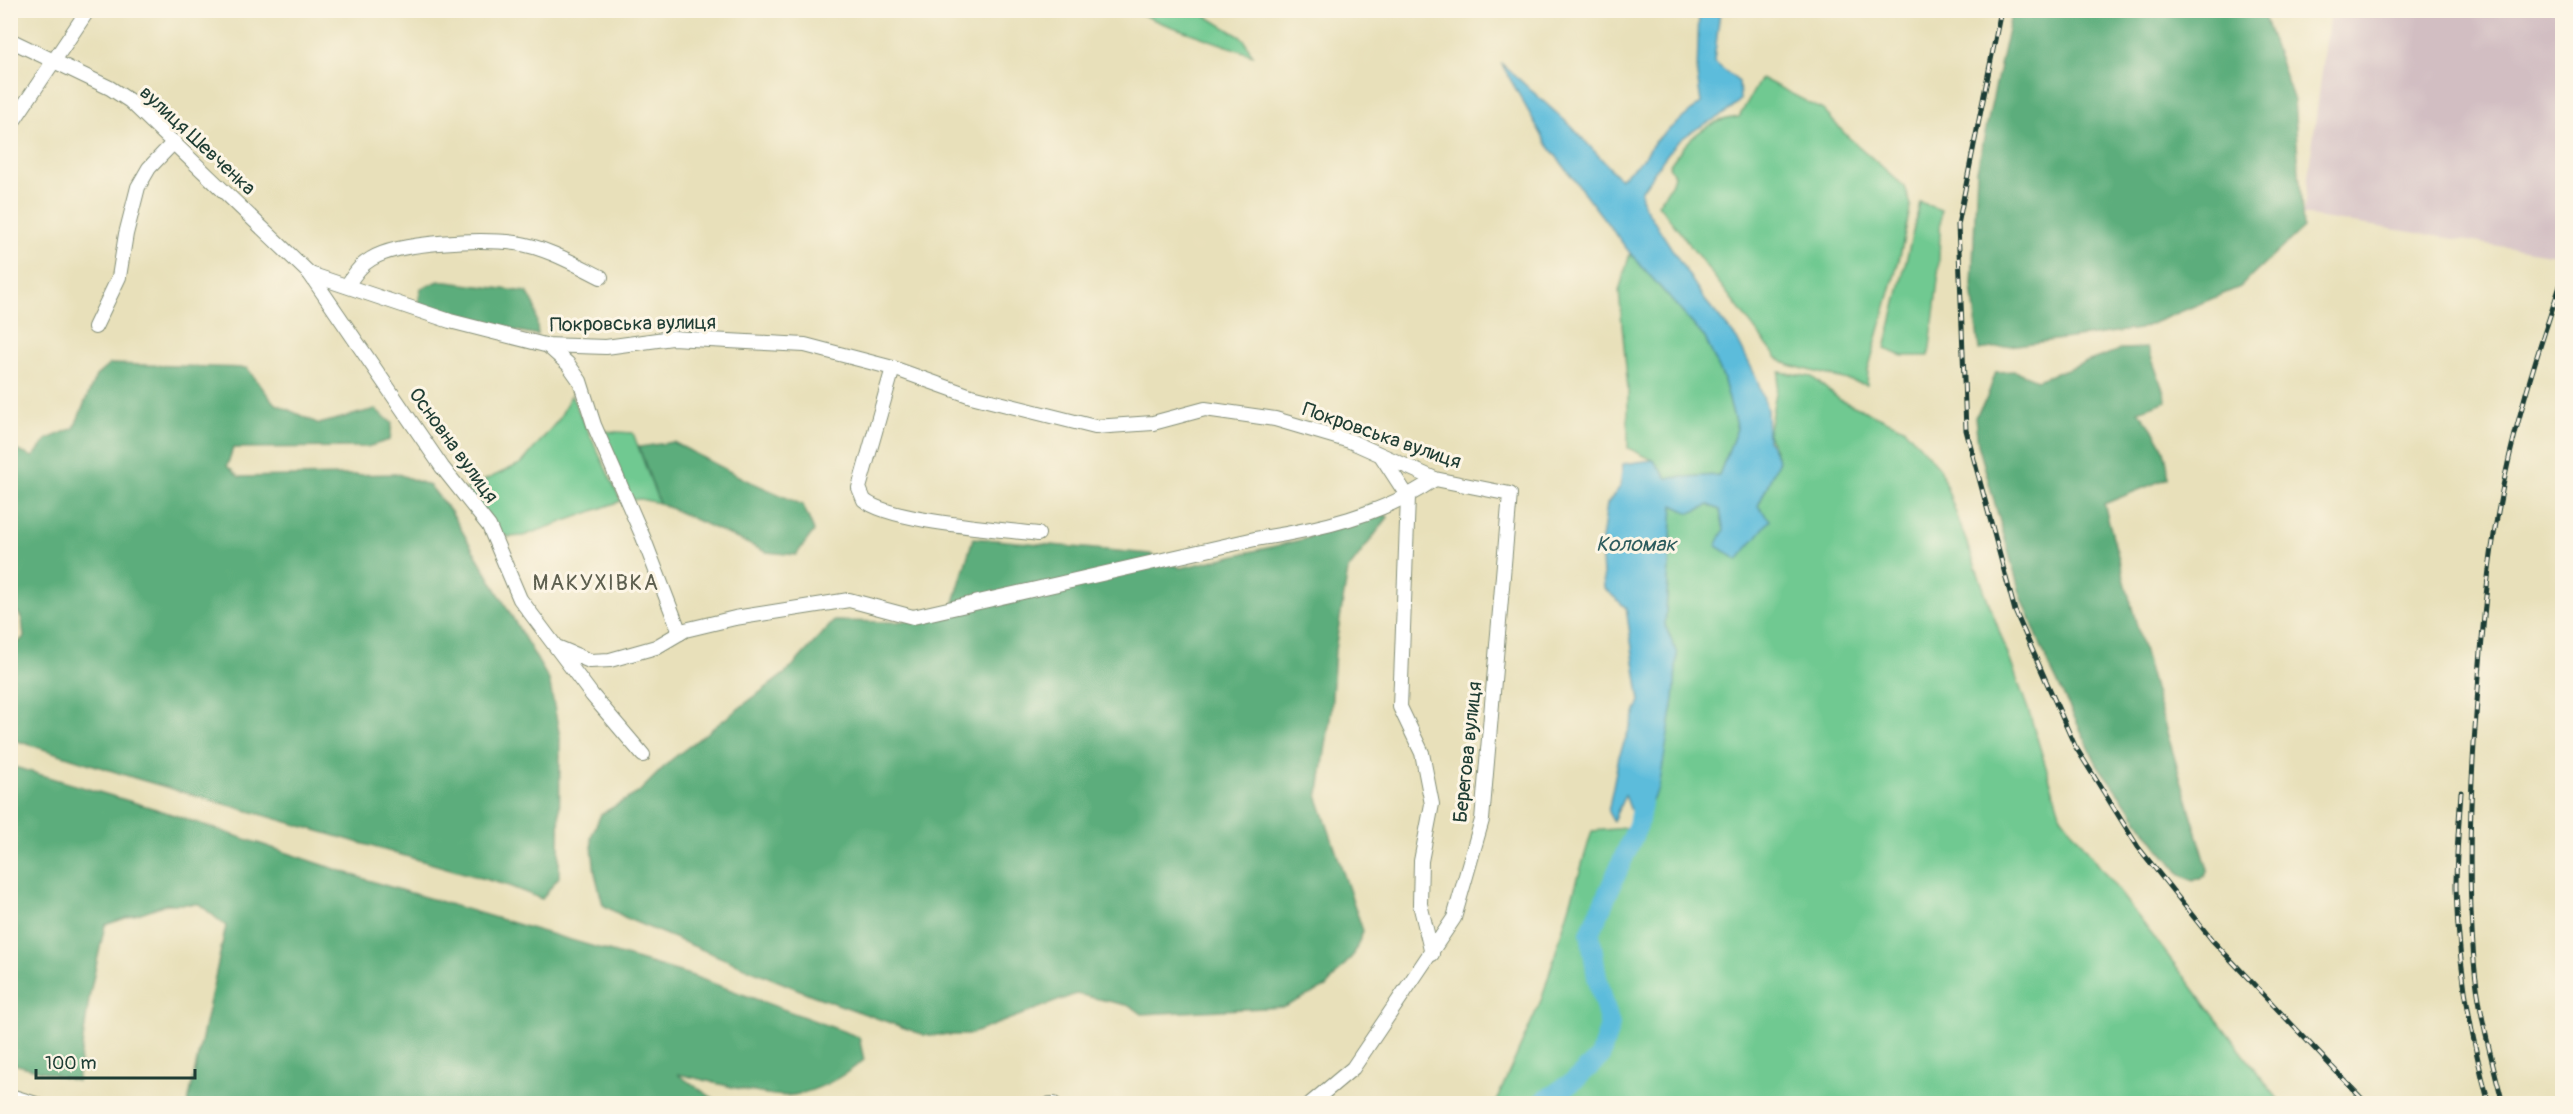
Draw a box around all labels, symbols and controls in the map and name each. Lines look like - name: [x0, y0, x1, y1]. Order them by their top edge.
- street label: вулиця Шевченка: [134, 80, 261, 201]
- street label: Покровська вулиця: [550, 310, 716, 337]
- street label: Основна вулиця: [403, 383, 504, 508]
- street label: Покровська вулиця: [1299, 397, 1464, 474]
- water label: Коломак: [1596, 531, 1678, 558]
- district label: МАКУХІВКА: [533, 569, 659, 597]
- street label: Берегова вулиця: [1448, 680, 1487, 824]
- scale bar: [36, 1042, 195, 1080]
- text: 100 m: [45, 1052, 97, 1075]

